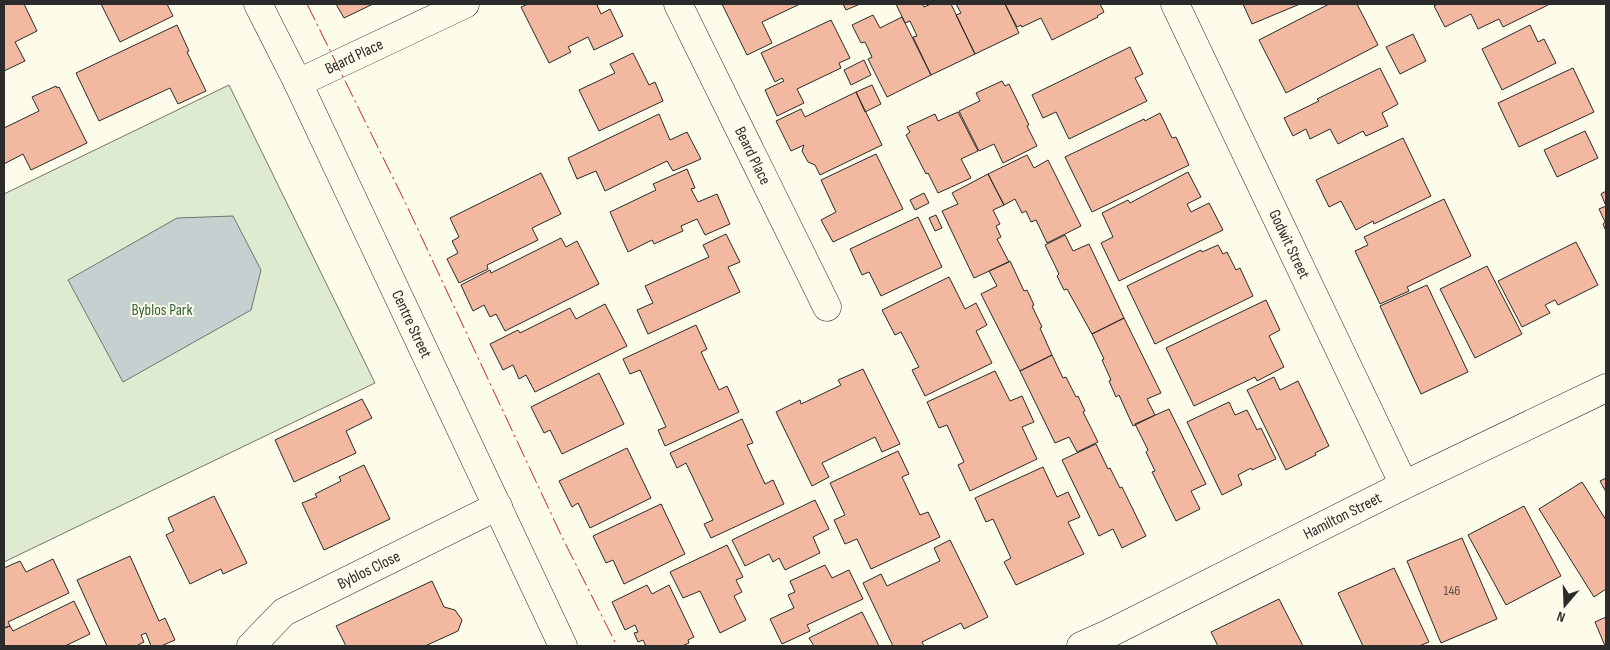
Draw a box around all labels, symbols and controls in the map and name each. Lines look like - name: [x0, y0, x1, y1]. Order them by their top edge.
- street label: Beard Place: [322, 35, 386, 78]
- street label: Beard Place: [730, 124, 775, 188]
- street label: Godwit Street: [1265, 206, 1314, 282]
- street label: Centre Street: [387, 287, 436, 361]
- park label: Byblos Park: [131, 301, 193, 320]
- street label: Hamilton Street: [1300, 488, 1385, 544]
- street label: Byblos Close: [334, 547, 403, 593]
- north arrow: [1540, 580, 1590, 630]
- house number: 146: [1444, 582, 1460, 599]
- text: N: [1555, 608, 1567, 626]

